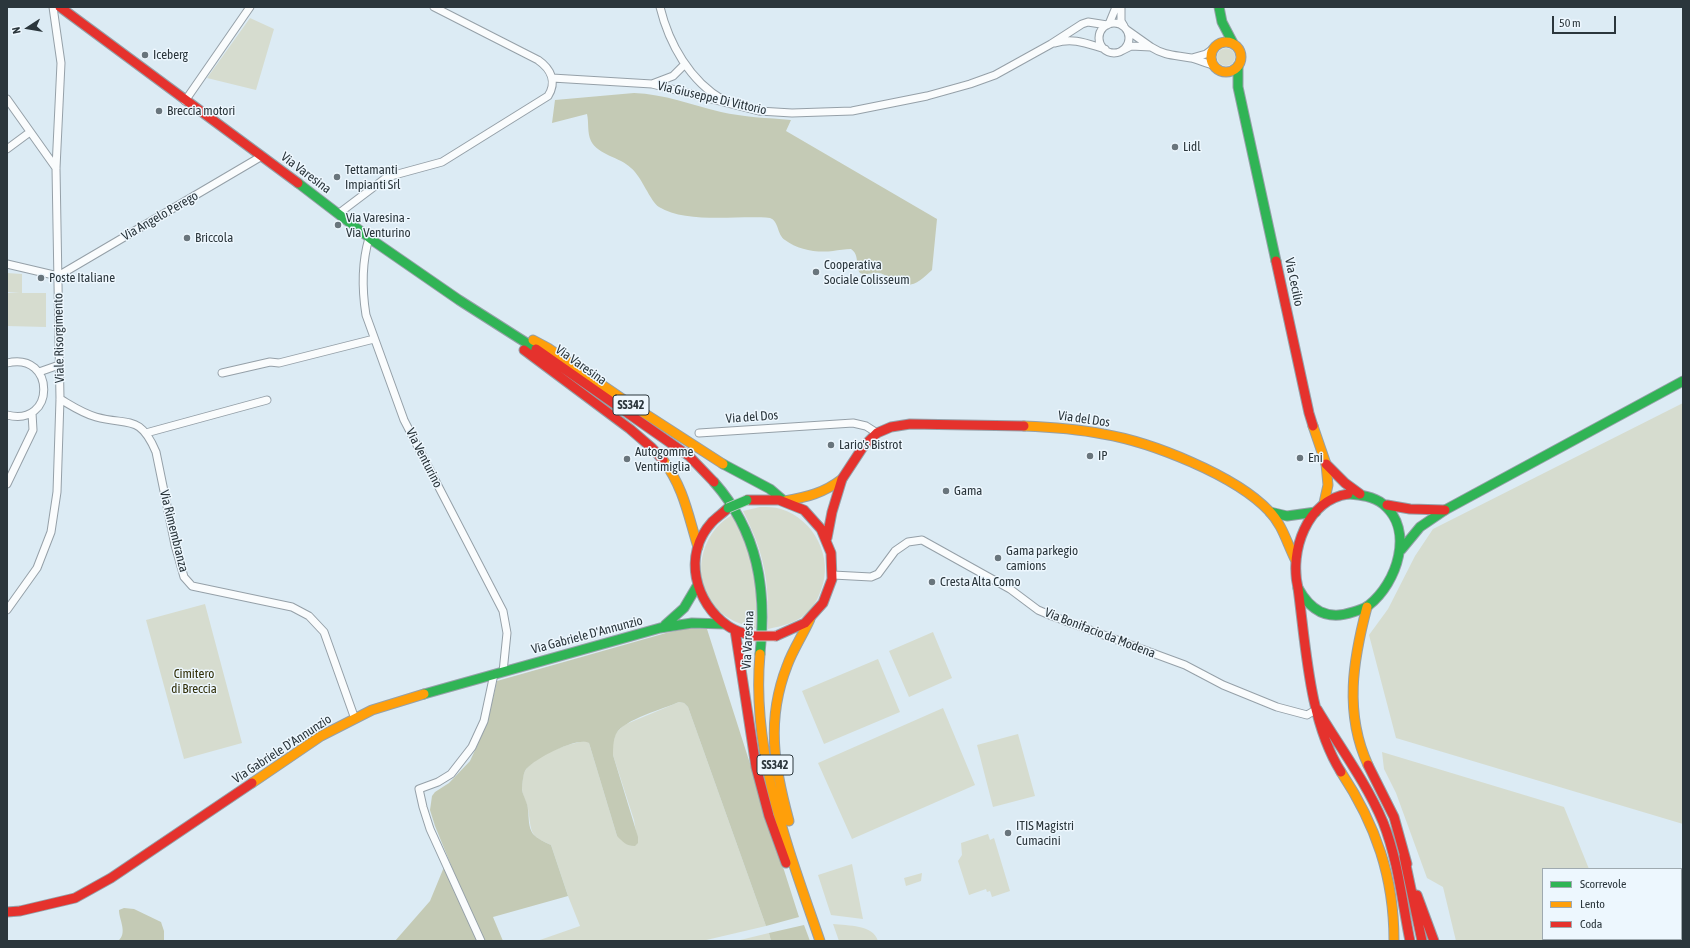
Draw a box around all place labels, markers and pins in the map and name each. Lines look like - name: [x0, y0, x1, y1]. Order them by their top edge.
- place label: Iceberg: [153, 47, 188, 63]
- marker: Iceberg: [140, 50, 150, 60]
- place label: Breccia motori: [167, 103, 235, 119]
- marker: Breccia motori: [154, 106, 164, 116]
- place label: Lidl: [1183, 139, 1201, 155]
- marker: Lidl: [1170, 142, 1180, 152]
- place label: Tettamanti Impianti Srl: [345, 162, 400, 193]
- marker: Tettamanti Impianti Srl: [332, 172, 342, 182]
- place label: Via Varesina - Via Venturino: [346, 210, 411, 241]
- marker: Via Varesina - Via Venturino: [333, 220, 343, 230]
- place label: Briccola: [195, 230, 233, 246]
- marker: Briccola: [182, 233, 192, 243]
- place label: Cooperativa Sociale Colisseum: [824, 257, 910, 288]
- marker: Cooperativa Sociale Colisseum: [811, 267, 821, 277]
- place label: Poste Italiane: [49, 270, 115, 286]
- marker: Poste Italiane: [36, 273, 46, 283]
- place label: Lario's Bistrot: [839, 437, 902, 453]
- marker: Lario's Bistrot: [826, 440, 836, 450]
- place label: Autogomme Ventimiglia: [635, 444, 693, 475]
- place label: IP: [1098, 448, 1108, 464]
- place label: Eni: [1308, 450, 1323, 466]
- marker: IP: [1085, 451, 1095, 461]
- marker: Eni: [1295, 453, 1305, 463]
- marker: Autogomme Ventimiglia: [622, 454, 632, 464]
- place label: Gama: [954, 483, 982, 499]
- marker: Gama: [941, 486, 951, 496]
- place label: Gama parkegio camions: [1006, 543, 1078, 574]
- marker: Gama parkegio camions: [993, 553, 1003, 563]
- place label: Cresta Alta Como: [940, 574, 1021, 590]
- marker: Cresta Alta Como: [927, 577, 937, 587]
- place label: ITIS Magistri Cumacini: [1016, 818, 1074, 849]
- marker: ITIS Magistri Cumacini: [1003, 828, 1013, 838]

